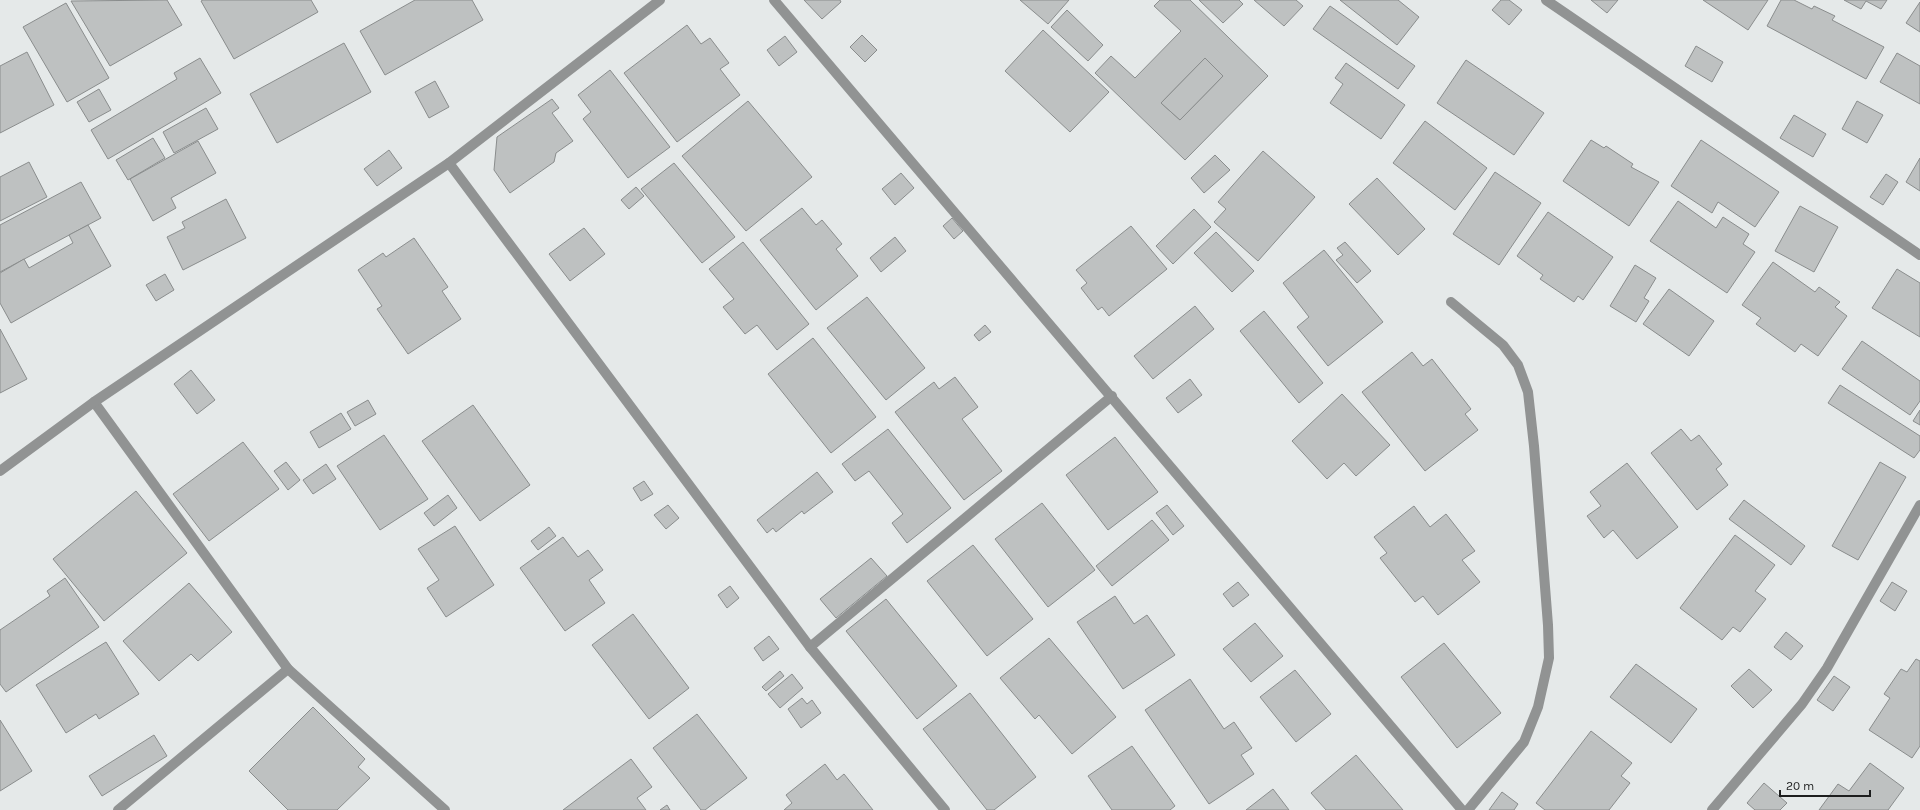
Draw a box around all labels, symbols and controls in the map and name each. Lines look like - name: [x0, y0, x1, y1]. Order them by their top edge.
- scale bar: [1780, 772, 1870, 798]
- text: 20 m: [1786, 779, 1814, 793]

